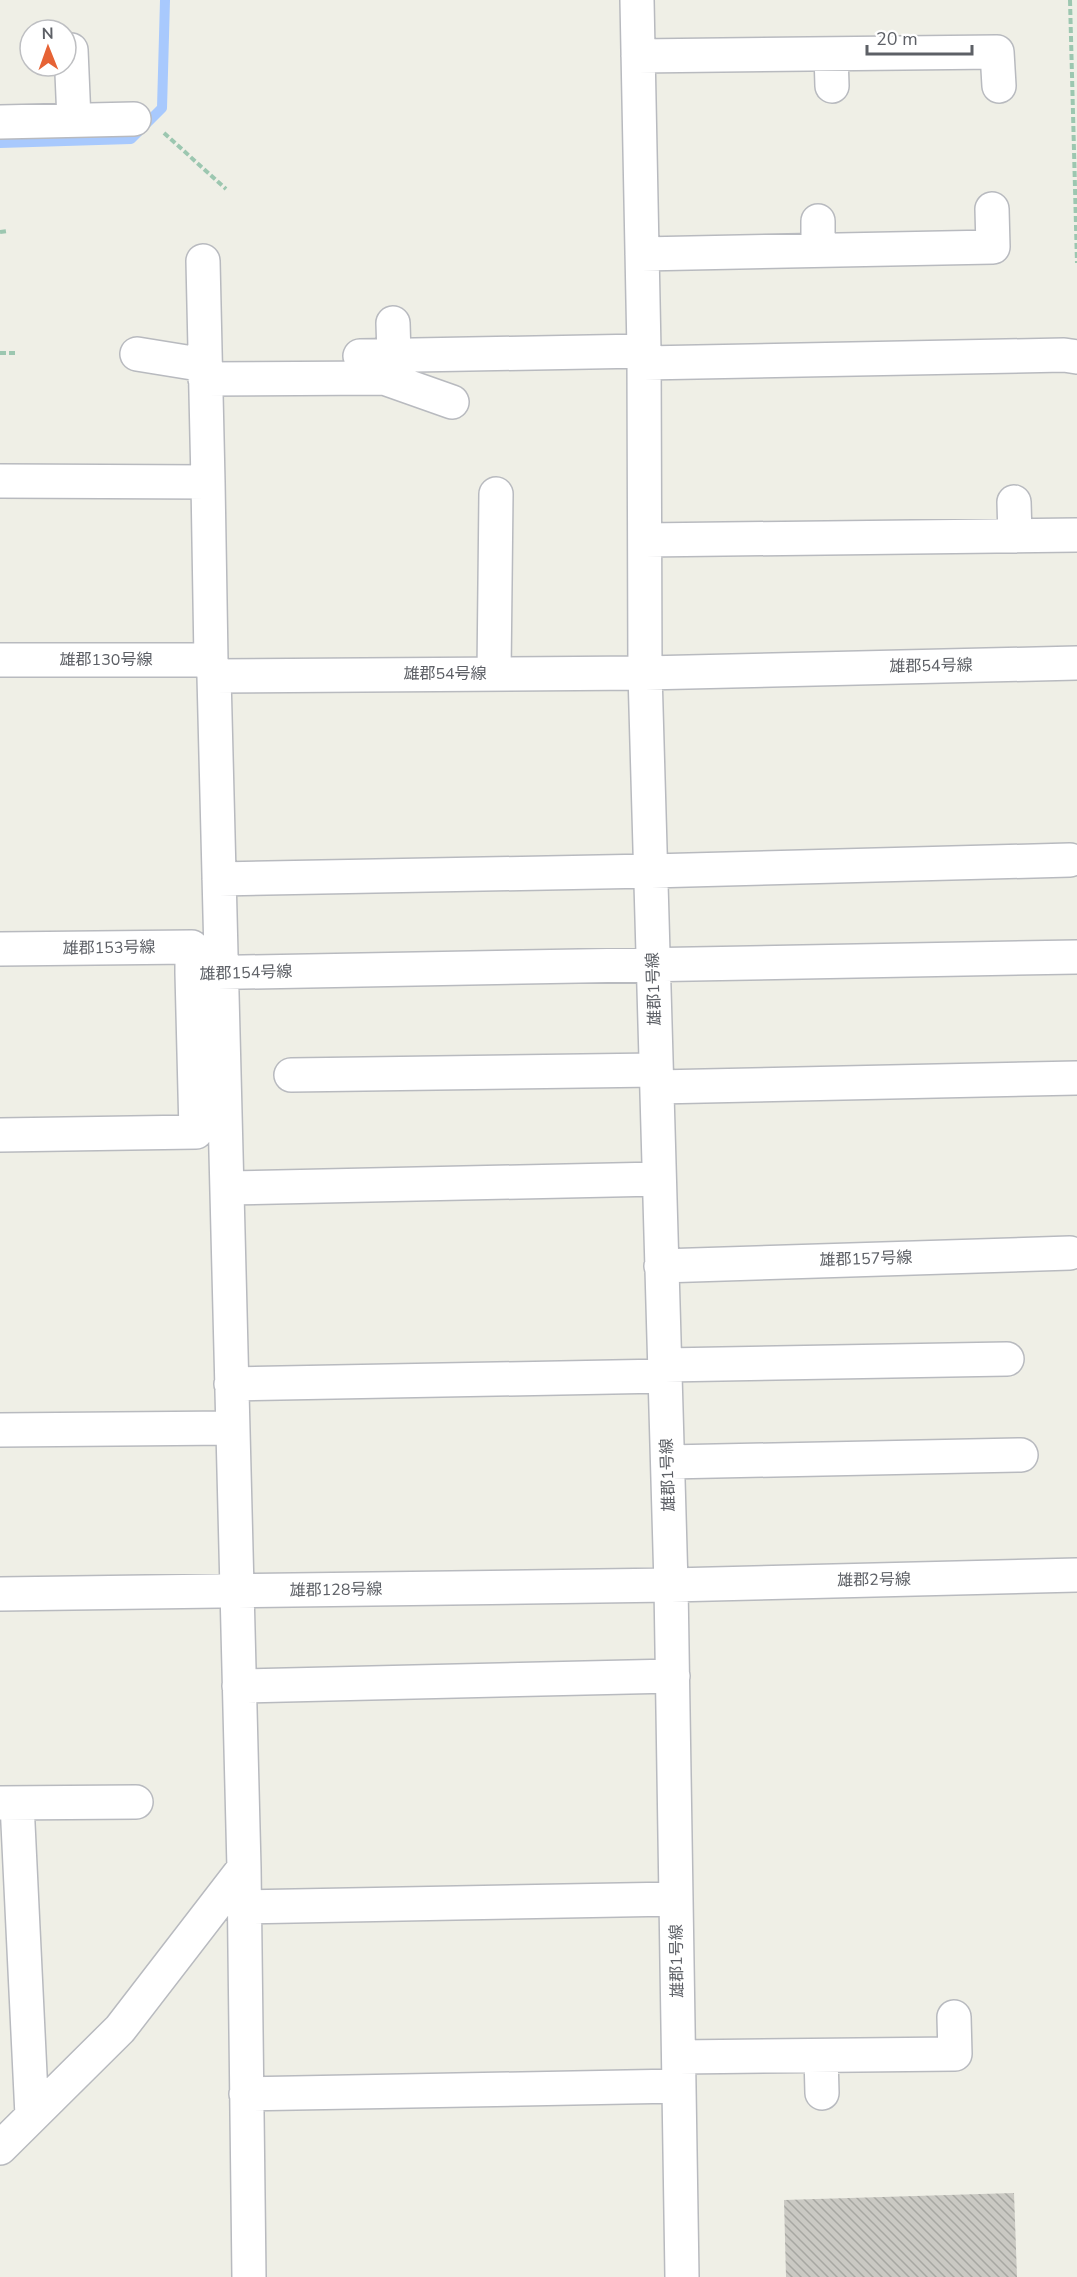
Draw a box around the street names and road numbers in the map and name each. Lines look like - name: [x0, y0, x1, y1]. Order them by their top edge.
- street label: 雄郡130号線: [60, 649, 152, 671]
- street label: 雄郡54号線: [889, 654, 973, 678]
- street label: 雄郡54号線: [403, 663, 487, 685]
- street label: 雄郡153号線: [62, 936, 156, 960]
- street label: 雄郡1号線: [642, 952, 666, 1026]
- street label: 雄郡154号線: [199, 960, 293, 986]
- street label: 雄郡157号線: [819, 1246, 913, 1272]
- street label: 雄郡1号線: [656, 1438, 680, 1512]
- street label: 雄郡2号線: [837, 1568, 911, 1592]
- street label: 雄郡128号線: [289, 1578, 383, 1602]
- street label: 雄郡1号線: [665, 1924, 689, 1998]

